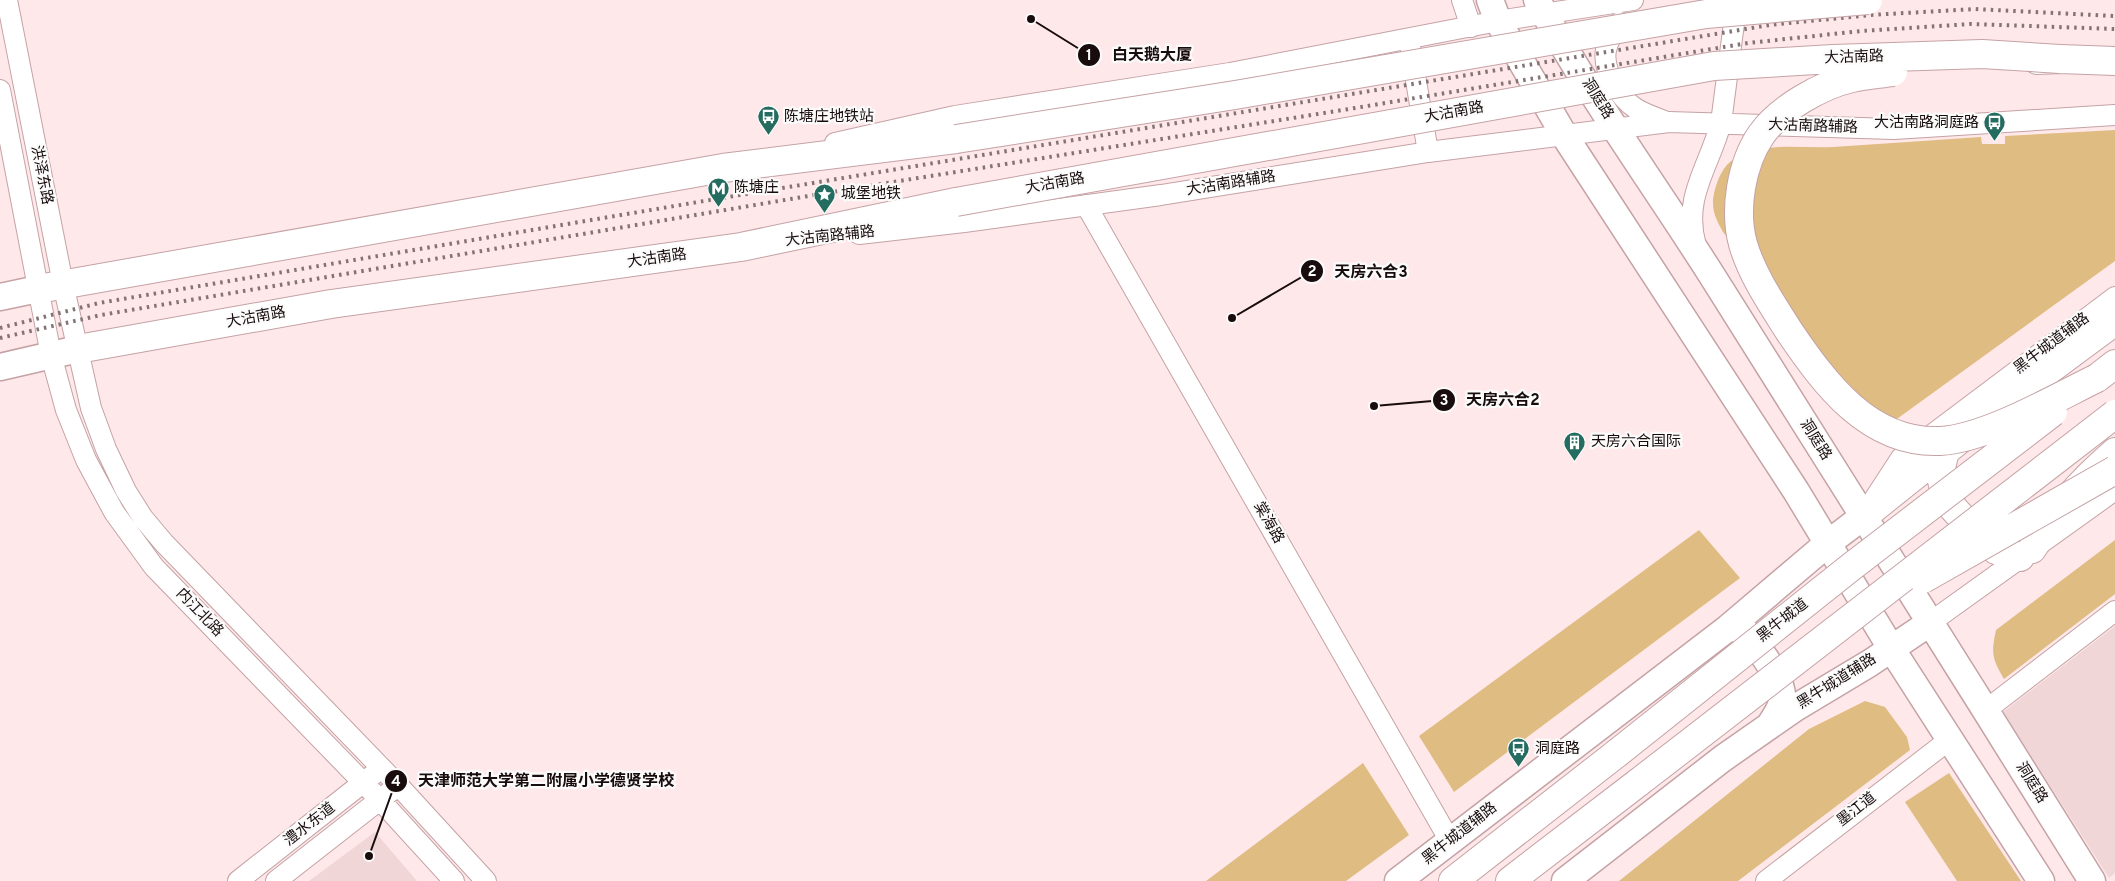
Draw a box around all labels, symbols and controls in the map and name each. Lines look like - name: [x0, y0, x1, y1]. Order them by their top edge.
- callout: 白天鹅大厦: [1077, 39, 1202, 70]
- text: 白天鹅大厦: [1112, 45, 1192, 66]
- text: 1: [1086, 47, 1092, 66]
- street label: 大沽南路: [1824, 47, 1884, 69]
- street label: 洞庭路: [1577, 75, 1617, 123]
- street label: 大沽南路: [1423, 98, 1485, 128]
- bus stop icon: 陈塘庄地铁站: [756, 105, 780, 136]
- place label: 陈塘庄地铁站: [784, 107, 874, 127]
- bus stop icon: 大沽南路洞庭路: [1983, 111, 2007, 142]
- place label: 大沽南路洞庭路: [1874, 114, 1979, 133]
- street label: 大沽南路辅路: [1768, 116, 1858, 138]
- street label: 洪泽东路: [26, 144, 57, 206]
- street label: 大沽南路辅路: [1185, 168, 1277, 200]
- street label: 大沽南路: [1024, 169, 1086, 199]
- metro station icon: 陈塘庄: [706, 176, 730, 207]
- place label: 陈塘庄: [734, 178, 779, 198]
- place icon: 城堡地铁: [813, 182, 837, 213]
- place label: 城堡地铁: [841, 185, 901, 204]
- street label: 大沽南路辅路: [784, 223, 876, 251]
- street label: 大沽南路: [626, 245, 688, 273]
- callout: 天房六合3: [1299, 255, 1418, 286]
- text: 2: [1307, 263, 1317, 282]
- text: 天房六合3: [1334, 263, 1408, 283]
- street label: 大沽南路: [225, 303, 287, 333]
- street label: 黑牛城道辅路: [2010, 309, 2094, 379]
- callout: 天房六合2: [1432, 384, 1550, 415]
- text: 天房六合2: [1466, 391, 1540, 411]
- text: 3: [1440, 392, 1449, 411]
- street label: 洞庭路: [1795, 416, 1835, 464]
- building icon: 天房六合国际: [1563, 430, 1587, 461]
- place label: 天房六合国际: [1591, 433, 1681, 452]
- street label: 棠海路: [1249, 499, 1287, 547]
- street label: 内江北路: [171, 584, 227, 641]
- street label: 黑牛城道: [1754, 595, 1812, 647]
- street label: 黑牛城道辅路: [1794, 650, 1880, 714]
- bus stop icon: 洞庭路: [1507, 737, 1531, 768]
- place label: 洞庭路: [1535, 740, 1580, 759]
- street label: 洞庭路: [2011, 759, 2051, 807]
- callout: 天津师范大学第二附属小学德贤学校: [383, 765, 684, 796]
- text: 天津师范大学第二附属小学德贤学校: [418, 771, 675, 792]
- text: 4: [391, 773, 401, 792]
- street label: 墨江道: [1833, 789, 1881, 831]
- street label: 澧水东道: [281, 799, 339, 851]
- street label: 黑牛城道辅路: [1419, 799, 1501, 869]

